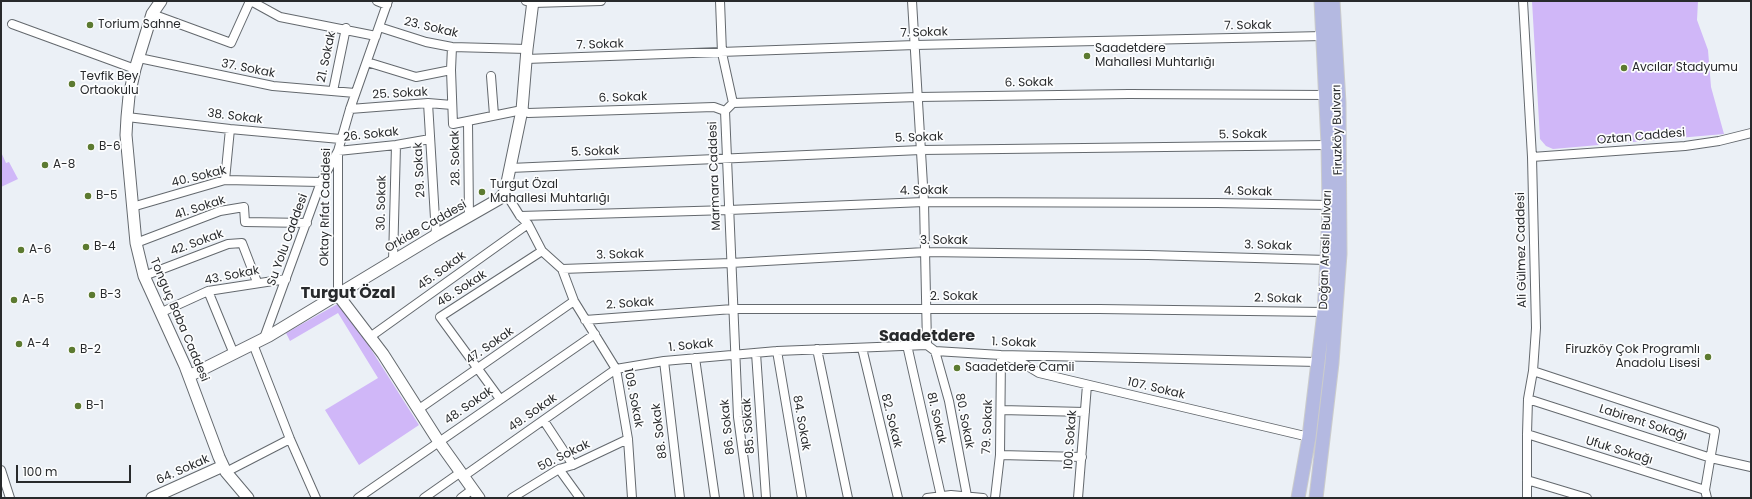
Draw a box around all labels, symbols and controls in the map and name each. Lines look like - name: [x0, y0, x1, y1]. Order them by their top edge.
- street label: 23. Sokak: [403, 15, 459, 41]
- place label: Torium Sahne: [98, 18, 181, 32]
- street label: 7. Sokak: [1224, 18, 1272, 34]
- marker: Torium Sahne: [85, 20, 95, 30]
- street label: 7. Sokak: [900, 25, 948, 41]
- street label: 21. Sokak: [315, 30, 339, 84]
- street label: 7. Sokak: [576, 37, 624, 53]
- place label: Saadetdere Mahallesi Muhtarlığı: [1095, 42, 1215, 70]
- marker: Saadetdere Mahallesi Muhtarlığı: [1082, 51, 1092, 61]
- street label: 37. Sokak: [220, 57, 276, 81]
- place label: Avcılar Stadyumu: [1632, 61, 1738, 75]
- marker: Avcılar Stadyumu: [1619, 63, 1629, 73]
- place label: Tevfik Bey Ortaokulu: [80, 70, 139, 98]
- street label: 6. Sokak: [1005, 75, 1053, 91]
- marker: Tevfik Bey Ortaokulu: [67, 79, 77, 89]
- street label: 25. Sokak: [372, 85, 428, 103]
- street label: Firuzköy Bulvarı: [1330, 85, 1346, 175]
- street label: 6. Sokak: [598, 90, 648, 106]
- street label: 38. Sokak: [207, 106, 263, 128]
- street label: Marmara Caddesi: [706, 121, 724, 231]
- street label: 26. Sokak: [343, 125, 399, 145]
- street label: Oztan Caddesi: [1596, 126, 1686, 148]
- street label: 5. Sokak: [1219, 127, 1267, 143]
- street label: 28. Sokak: [448, 130, 464, 186]
- street label: 5. Sokak: [895, 130, 943, 146]
- place label: B-6: [99, 140, 121, 154]
- marker: B-6: [86, 142, 96, 152]
- street label: 29. Sokak: [411, 142, 429, 198]
- street label: 5. Sokak: [571, 144, 619, 160]
- street label: Oktay Rıfat Caddesi: [318, 148, 334, 266]
- place label: A-8: [53, 158, 75, 172]
- marker: A-8: [40, 160, 50, 170]
- street label: 40. Sokak: [170, 163, 228, 191]
- street label: 30. Sokak: [374, 175, 390, 231]
- place label: Turgut Özal Mahallesi Muhtarlığı: [490, 178, 610, 206]
- street label: 4. Sokak: [900, 183, 948, 199]
- street label: 4. Sokak: [1224, 184, 1272, 200]
- marker: Turgut Özal Mahallesi Muhtarlığı: [477, 187, 487, 197]
- place label: B-5: [96, 189, 118, 203]
- street label: Doğan Araslı Bulvarı: [1317, 190, 1335, 310]
- marker: B-5: [83, 191, 93, 201]
- street label: Su Yolu Caddesi: [265, 192, 311, 288]
- street label: Ali Gülmez Caddesi: [1514, 192, 1530, 308]
- street label: 41. Sokak: [173, 193, 227, 223]
- street label: Orkide Caddesi: [383, 198, 469, 256]
- street label: 42. Sokak: [169, 227, 225, 259]
- street label: 3. Sokak: [920, 234, 968, 248]
- street label: 3. Sokak: [1244, 238, 1292, 254]
- place label: B-4: [94, 240, 116, 254]
- marker: B-4: [81, 242, 91, 252]
- place label: A-6: [29, 243, 51, 257]
- marker: A-6: [16, 245, 26, 255]
- street label: 3. Sokak: [596, 247, 644, 263]
- street label: 45. Sokak: [415, 249, 469, 293]
- street label: Tonguç Baba Caddesi: [146, 256, 212, 384]
- street label: 43. Sokak: [203, 264, 261, 288]
- street label: 46. Sokak: [435, 268, 489, 310]
- district label: Turgut Özal: [301, 284, 395, 304]
- place label: B-3: [100, 288, 121, 302]
- marker: B-3: [87, 290, 97, 300]
- street label: 2. Sokak: [930, 290, 978, 304]
- street label: 2. Sokak: [1254, 291, 1302, 307]
- place label: A-5: [22, 293, 44, 307]
- marker: A-5: [9, 295, 19, 305]
- street label: 2. Sokak: [606, 295, 654, 313]
- street label: 47. Sokak: [463, 324, 517, 368]
- district label: Saadetdere: [879, 327, 975, 347]
- street label: 1. Sokak: [991, 335, 1037, 351]
- place label: A-4: [27, 337, 49, 351]
- street label: 1. Sokak: [668, 337, 714, 355]
- marker: A-4: [14, 339, 24, 349]
- place label: B-2: [80, 343, 101, 357]
- place label: Firuzköy Çok Programlı Anadolu Lisesi: [1565, 343, 1700, 371]
- marker: B-2: [67, 345, 77, 355]
- marker: Firuzköy Çok Programlı Anadolu Lisesi: [1703, 352, 1713, 362]
- place label: Saadetdere Camii: [965, 361, 1074, 375]
- marker: Saadetdere Camii: [952, 363, 962, 373]
- street label: 109. Sokak: [620, 367, 646, 429]
- street label: 107. Sokak: [1126, 375, 1186, 403]
- street label: 48. Sokak: [442, 384, 496, 428]
- street label: 49. Sokak: [506, 391, 560, 435]
- street label: 81. Sokak: [923, 391, 949, 445]
- street label: 82. Sokak: [877, 392, 905, 450]
- street label: 80. Sokak: [952, 392, 976, 450]
- street label: 84. Sokak: [789, 394, 813, 452]
- street label: 86. Sokak: [718, 398, 738, 456]
- street label: 85. Sokak: [740, 398, 758, 454]
- place label: B-1: [86, 399, 104, 413]
- street label: 79. Sokak: [980, 399, 996, 455]
- marker: B-1: [73, 401, 83, 411]
- street label: 88. Sokak: [649, 402, 671, 460]
- street label: Labirent Sokağı: [1597, 402, 1689, 444]
- street label: 100. Sokak: [1062, 410, 1080, 470]
- street label: Ufuk Sokağı: [1584, 434, 1654, 468]
- street label: 50. Sokak: [536, 437, 592, 475]
- street label: 64. Sokak: [154, 452, 212, 488]
- scale bar: [18, 457, 133, 483]
- text: 100 m: [23, 463, 57, 480]

